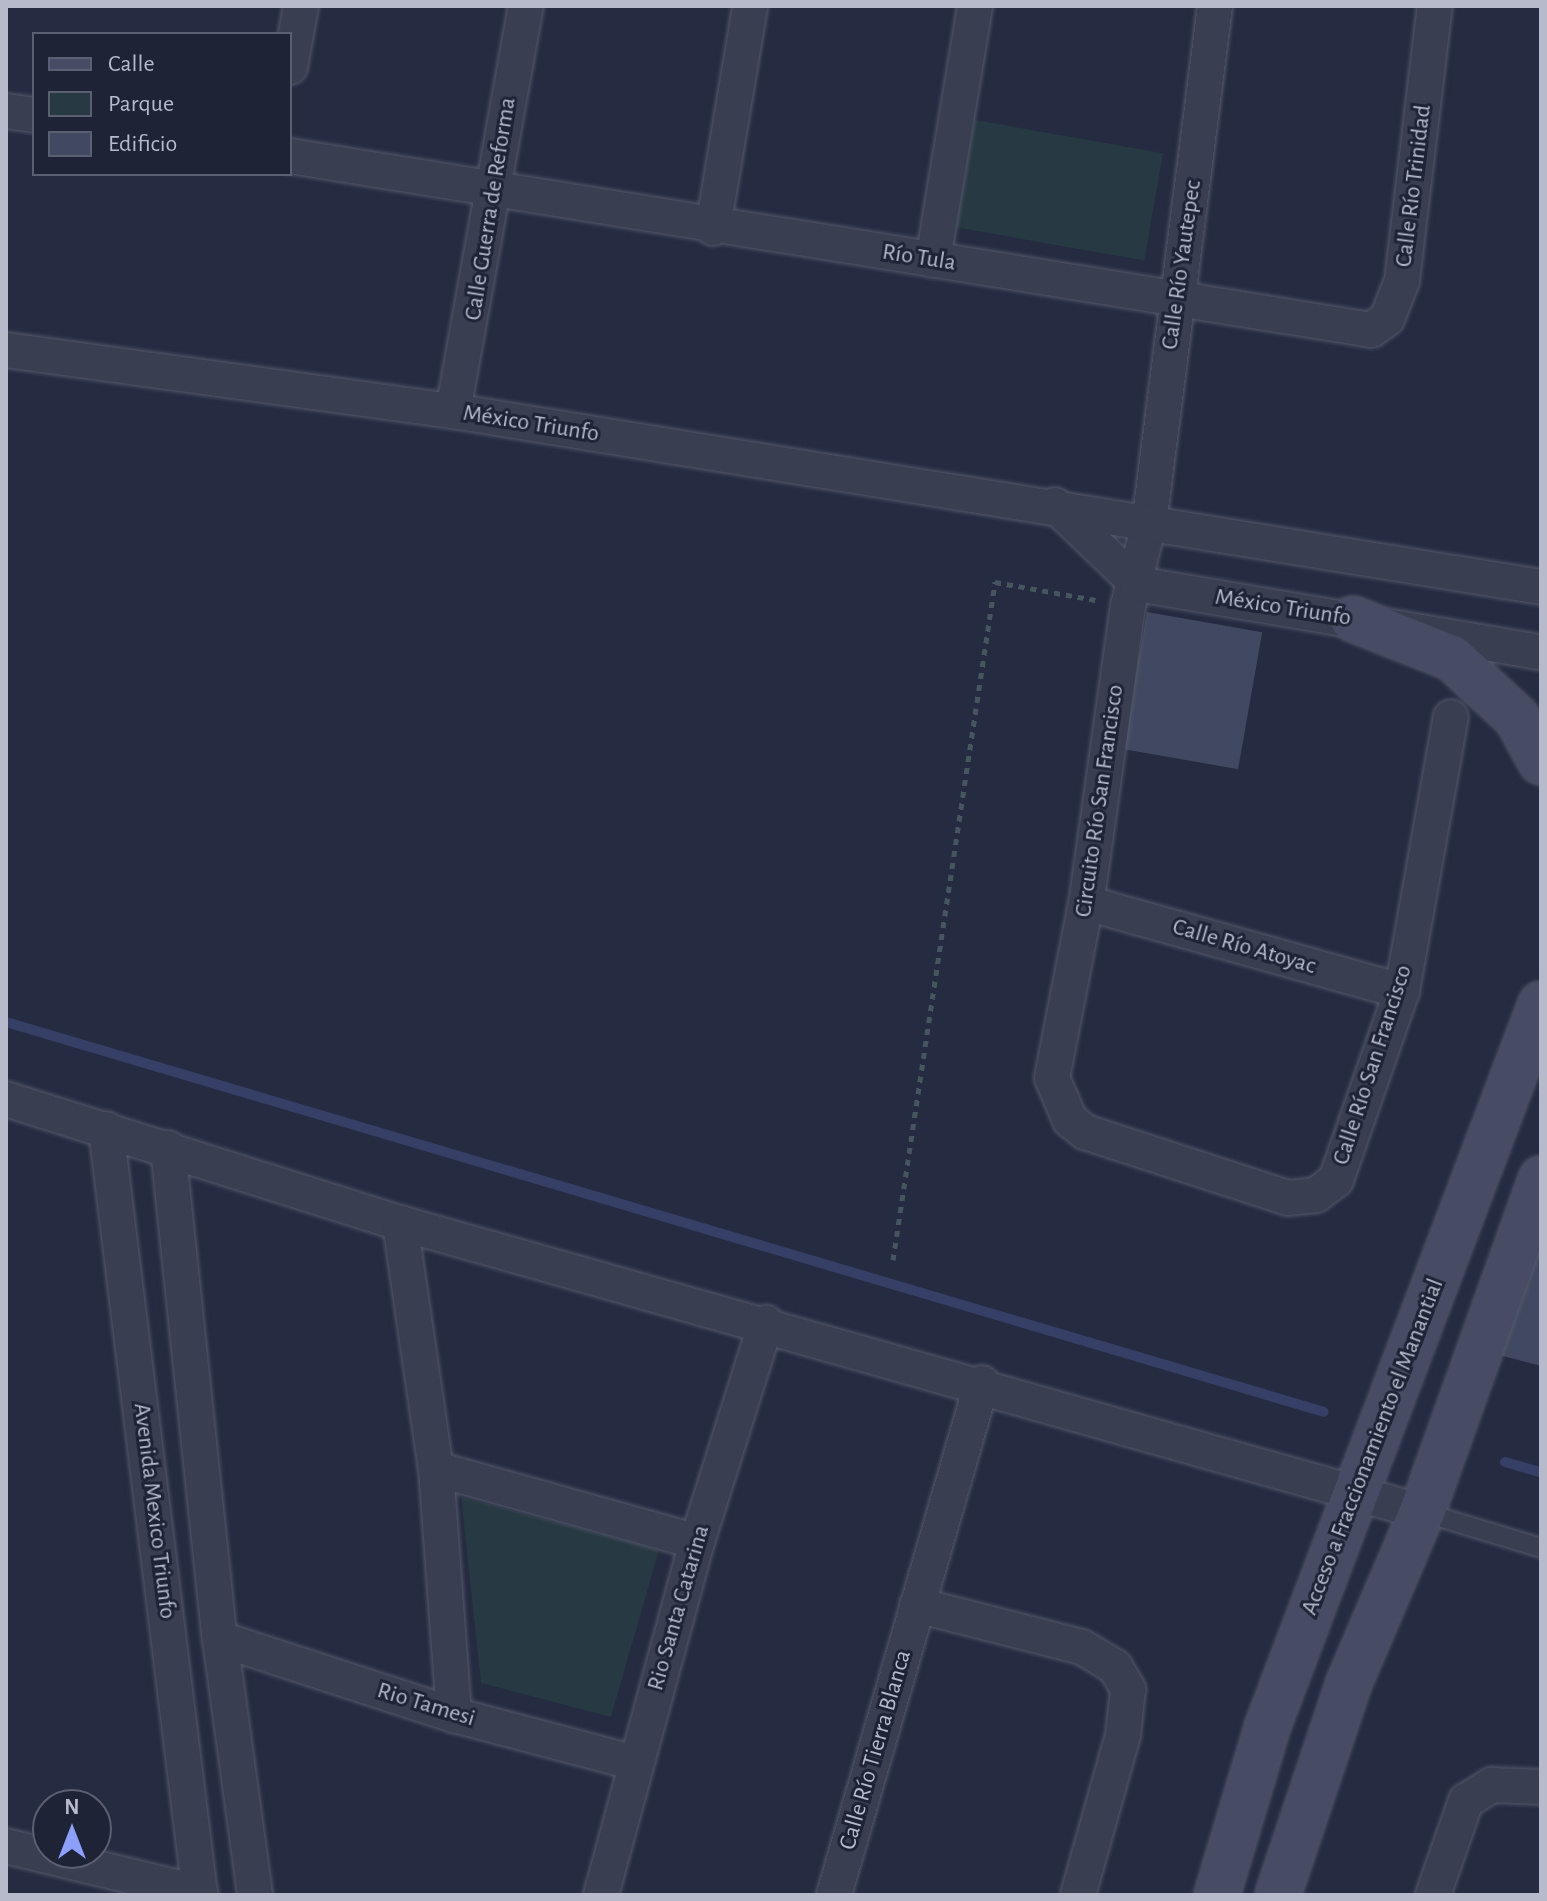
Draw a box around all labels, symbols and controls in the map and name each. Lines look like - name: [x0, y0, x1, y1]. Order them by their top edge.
- legend: [32, 32, 292, 176]
- text: Calle: [108, 52, 155, 76]
- text: Parque: [108, 92, 174, 116]
- street label: Calle Guerra de Reforma: [459, 95, 523, 323]
- street label: Calle Río Trinidad: [1390, 103, 1438, 269]
- text: Edificio: [108, 132, 177, 156]
- street label: Calle Río Yautepec: [1156, 178, 1208, 352]
- street label: Río Tula: [880, 238, 958, 278]
- street label: México Triunfo: [461, 399, 601, 449]
- street label: México Triunfo: [1213, 583, 1353, 633]
- street label: Circuito Río San Francisco: [1069, 683, 1131, 919]
- street label: Calle Río Atoyac: [1169, 913, 1319, 981]
- street label: Calle Río San Francisco: [1327, 961, 1419, 1169]
- street label: Acceso a Fraccionamiento el Manantial: [1295, 1275, 1451, 1619]
- street label: Avenida Mexico Triunfo: [126, 1401, 182, 1621]
- street label: Rio Santa Catarina: [642, 1522, 716, 1694]
- street label: Calle Río Tierra Blanca: [834, 1647, 918, 1853]
- street label: Rio Tamesi: [374, 1676, 478, 1734]
- north arrow: [32, 1789, 112, 1869]
- text: N: [64, 1796, 80, 1818]

